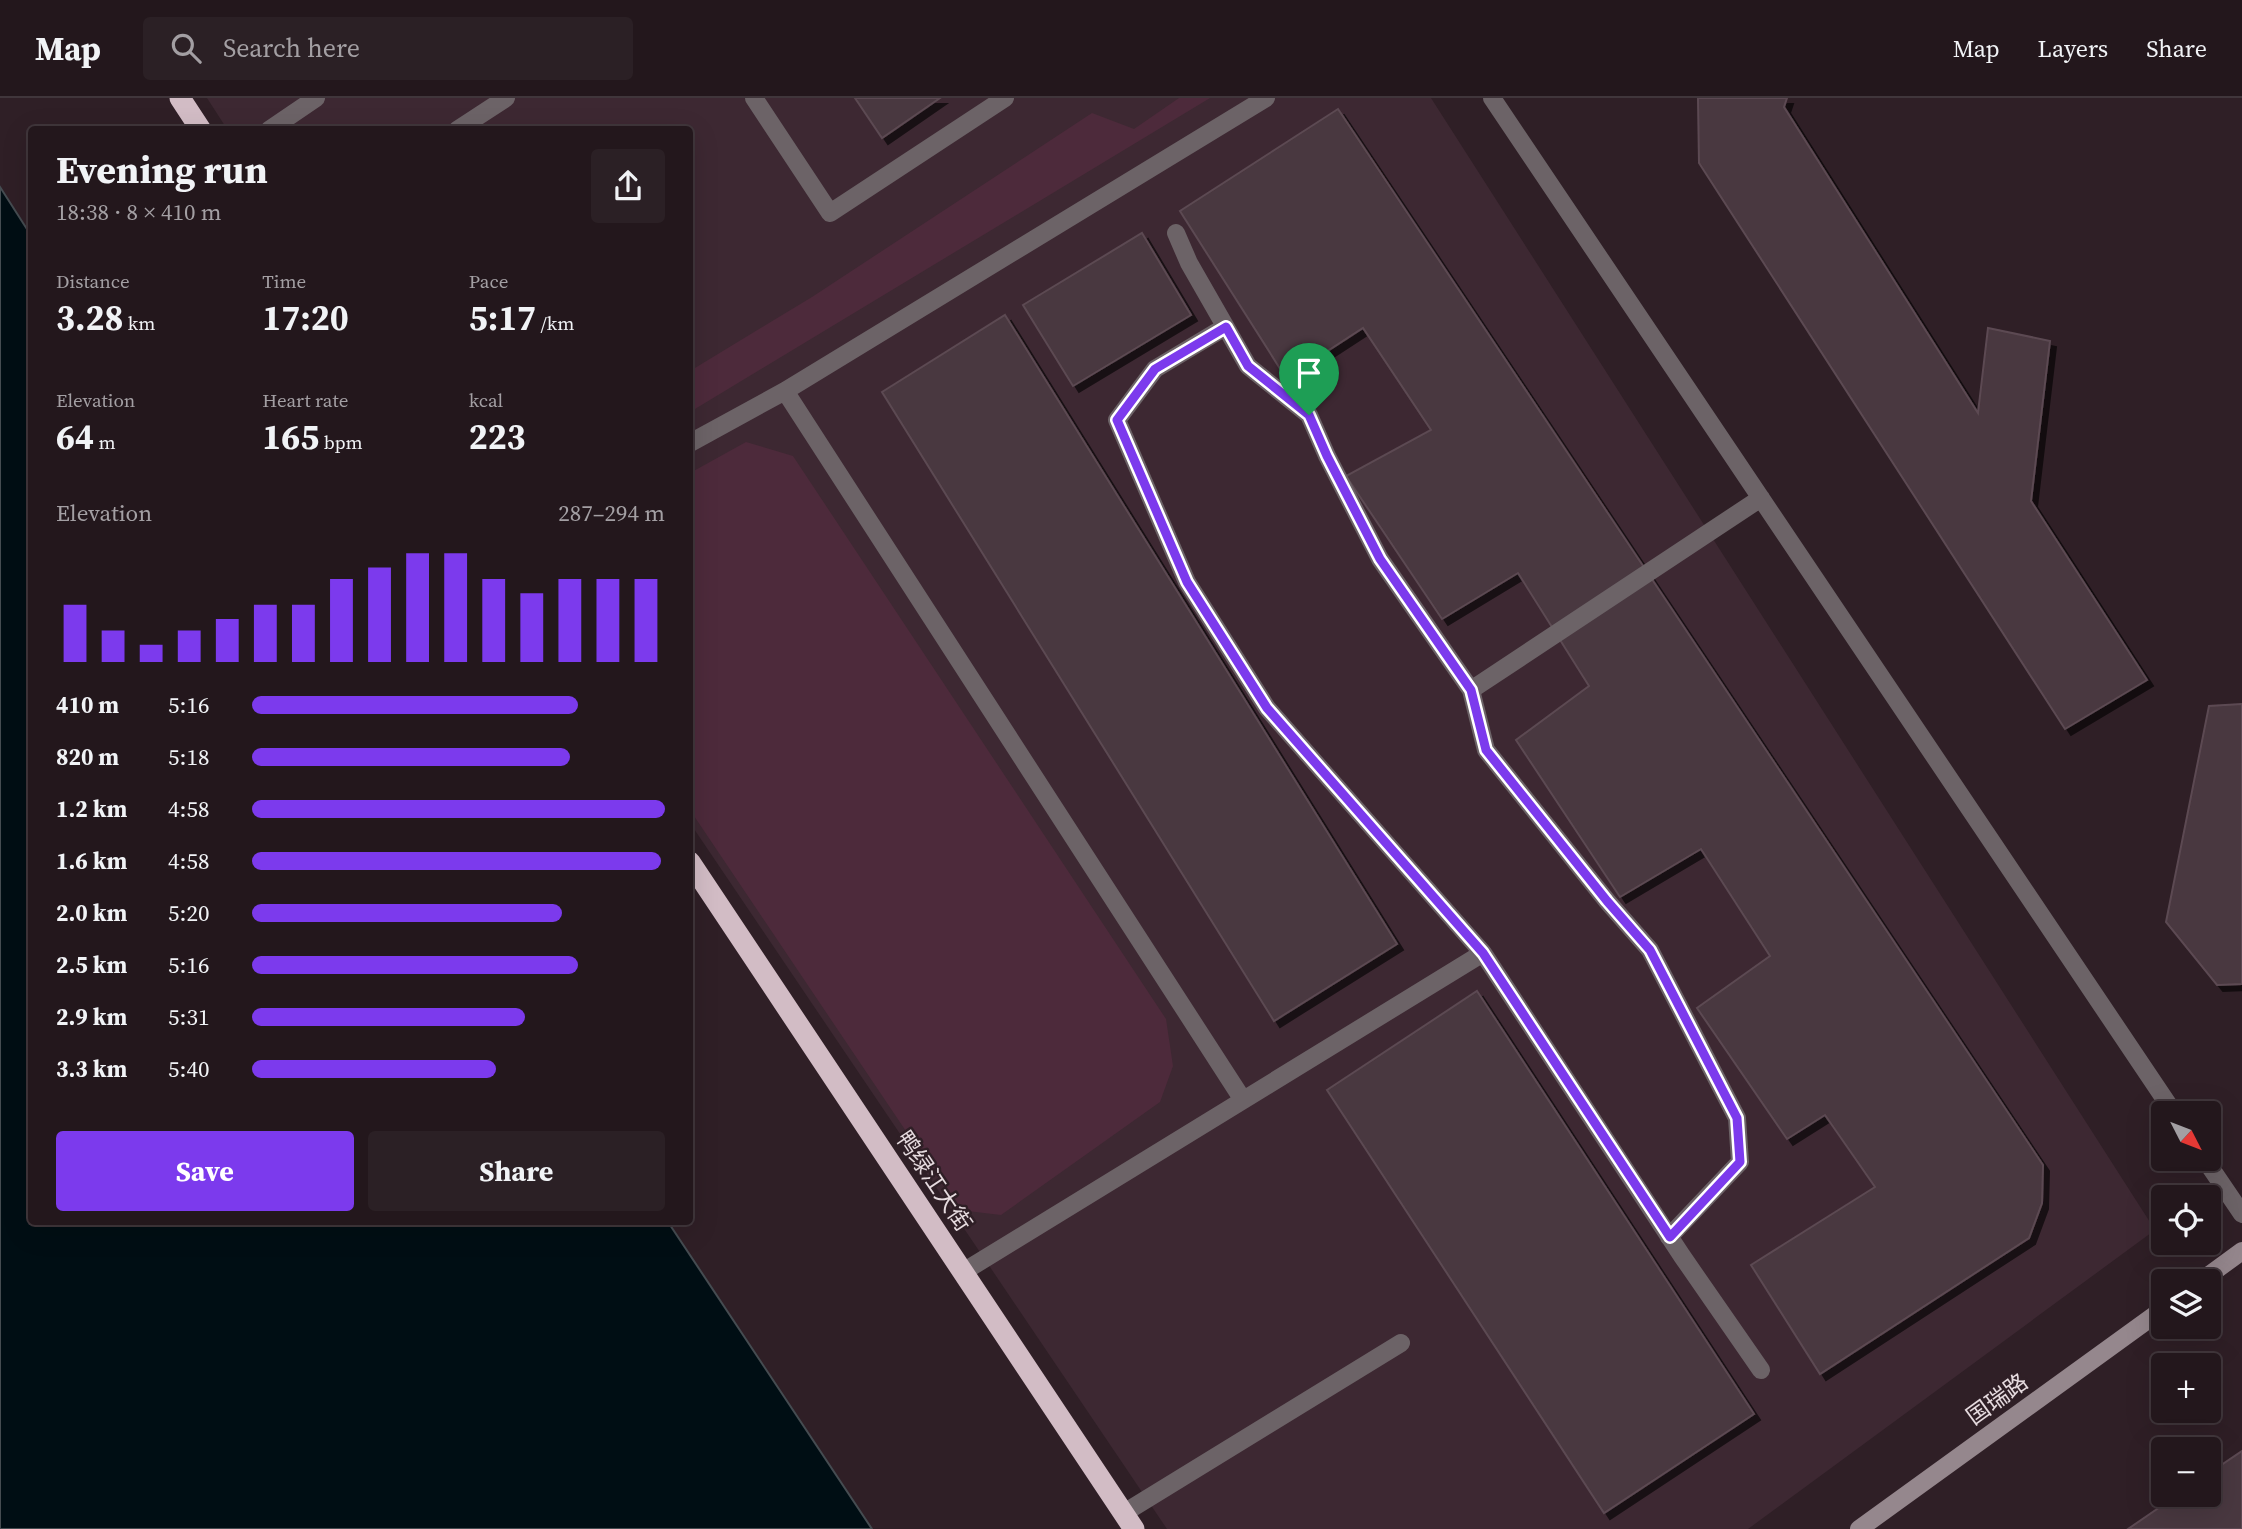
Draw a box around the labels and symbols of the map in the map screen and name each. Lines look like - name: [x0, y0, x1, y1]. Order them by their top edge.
- pin: [1279, 343, 1339, 415]
- north arrow: [2151, 1101, 2221, 1171]
- street label: 鸭绿江大街: [889, 1124, 979, 1238]
- street label: 国瑞路: [1960, 1366, 2034, 1432]

